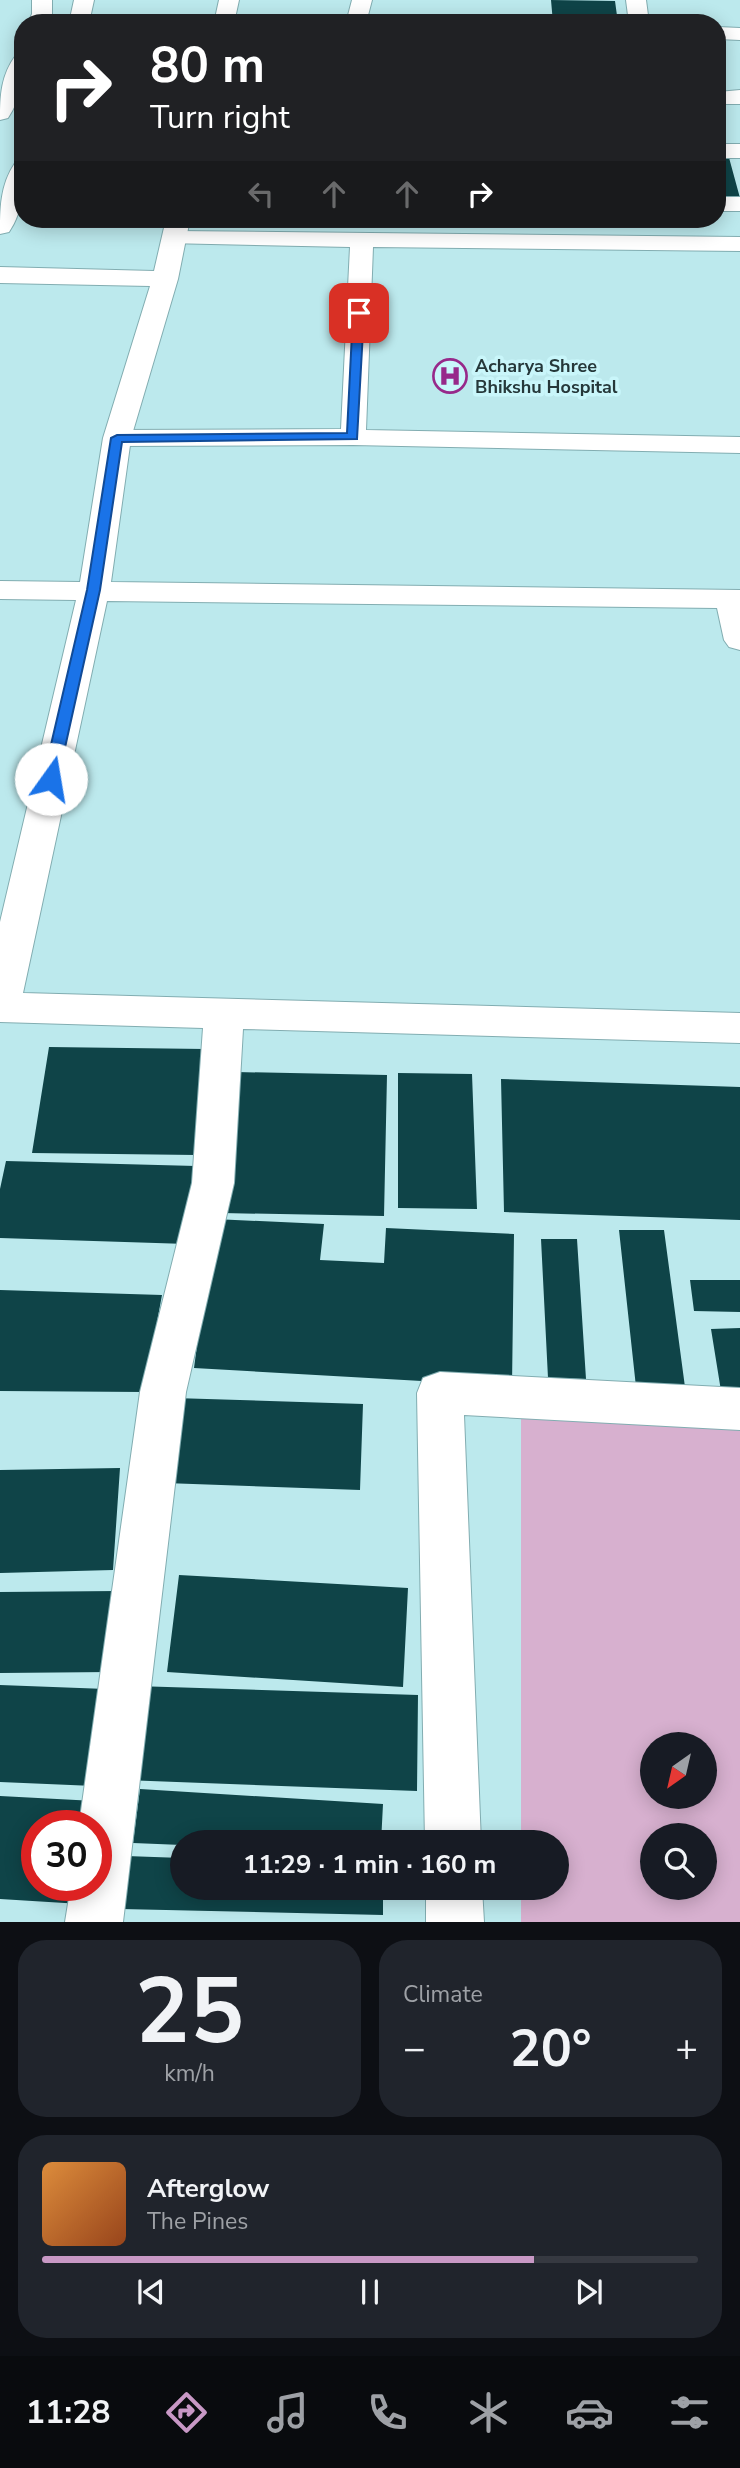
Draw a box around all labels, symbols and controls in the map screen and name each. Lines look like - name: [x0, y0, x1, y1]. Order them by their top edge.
- text: 80 m: [150, 32, 265, 99]
- icon: right: [35, 42, 126, 133]
- text: Turn right: [150, 96, 290, 139]
- icon: left: [242, 175, 280, 213]
- icon: ahead: [315, 175, 353, 213]
- icon: ahead: [388, 175, 426, 213]
- icon: right: [461, 175, 499, 213]
- pin: [329, 283, 389, 343]
- icon: arrive: [340, 294, 378, 332]
- place label: Acharya Shree Bhikshu Hospital: [475, 354, 618, 399]
- hospital icon: Acharya Shree Bhikshu Hospital: [431, 357, 469, 395]
- position arrow: [14, 742, 88, 816]
- north arrow: [640, 1732, 718, 1810]
- map controls: [640, 1732, 717, 1900]
- speed limit sign: 30: [21, 1810, 112, 1901]
- button: search: [640, 1823, 717, 1900]
- text: 11:29 · 1 min · 160 m: [243, 1847, 496, 1882]
- text: 25: [135, 1950, 244, 2074]
- text: Climate: [403, 1979, 483, 2010]
- text: 20°: [509, 2013, 592, 2084]
- text: −: [403, 2023, 426, 2074]
- text: +: [675, 2023, 698, 2074]
- text: km/h: [164, 2058, 215, 2089]
- text: Afterglow: [147, 2171, 270, 2206]
- text: The Pines: [147, 2206, 248, 2237]
- icon: previous: [132, 2273, 170, 2311]
- icon: pause: [351, 2273, 389, 2311]
- icon: next: [570, 2273, 608, 2311]
- icon: directions: [162, 2388, 211, 2437]
- icon: music: [263, 2388, 312, 2437]
- icon: phone: [363, 2388, 412, 2437]
- icon: climate: [464, 2388, 513, 2437]
- icon: car: [565, 2388, 614, 2437]
- icon: filters: [665, 2388, 714, 2437]
- text: 11:28: [26, 2391, 111, 2434]

